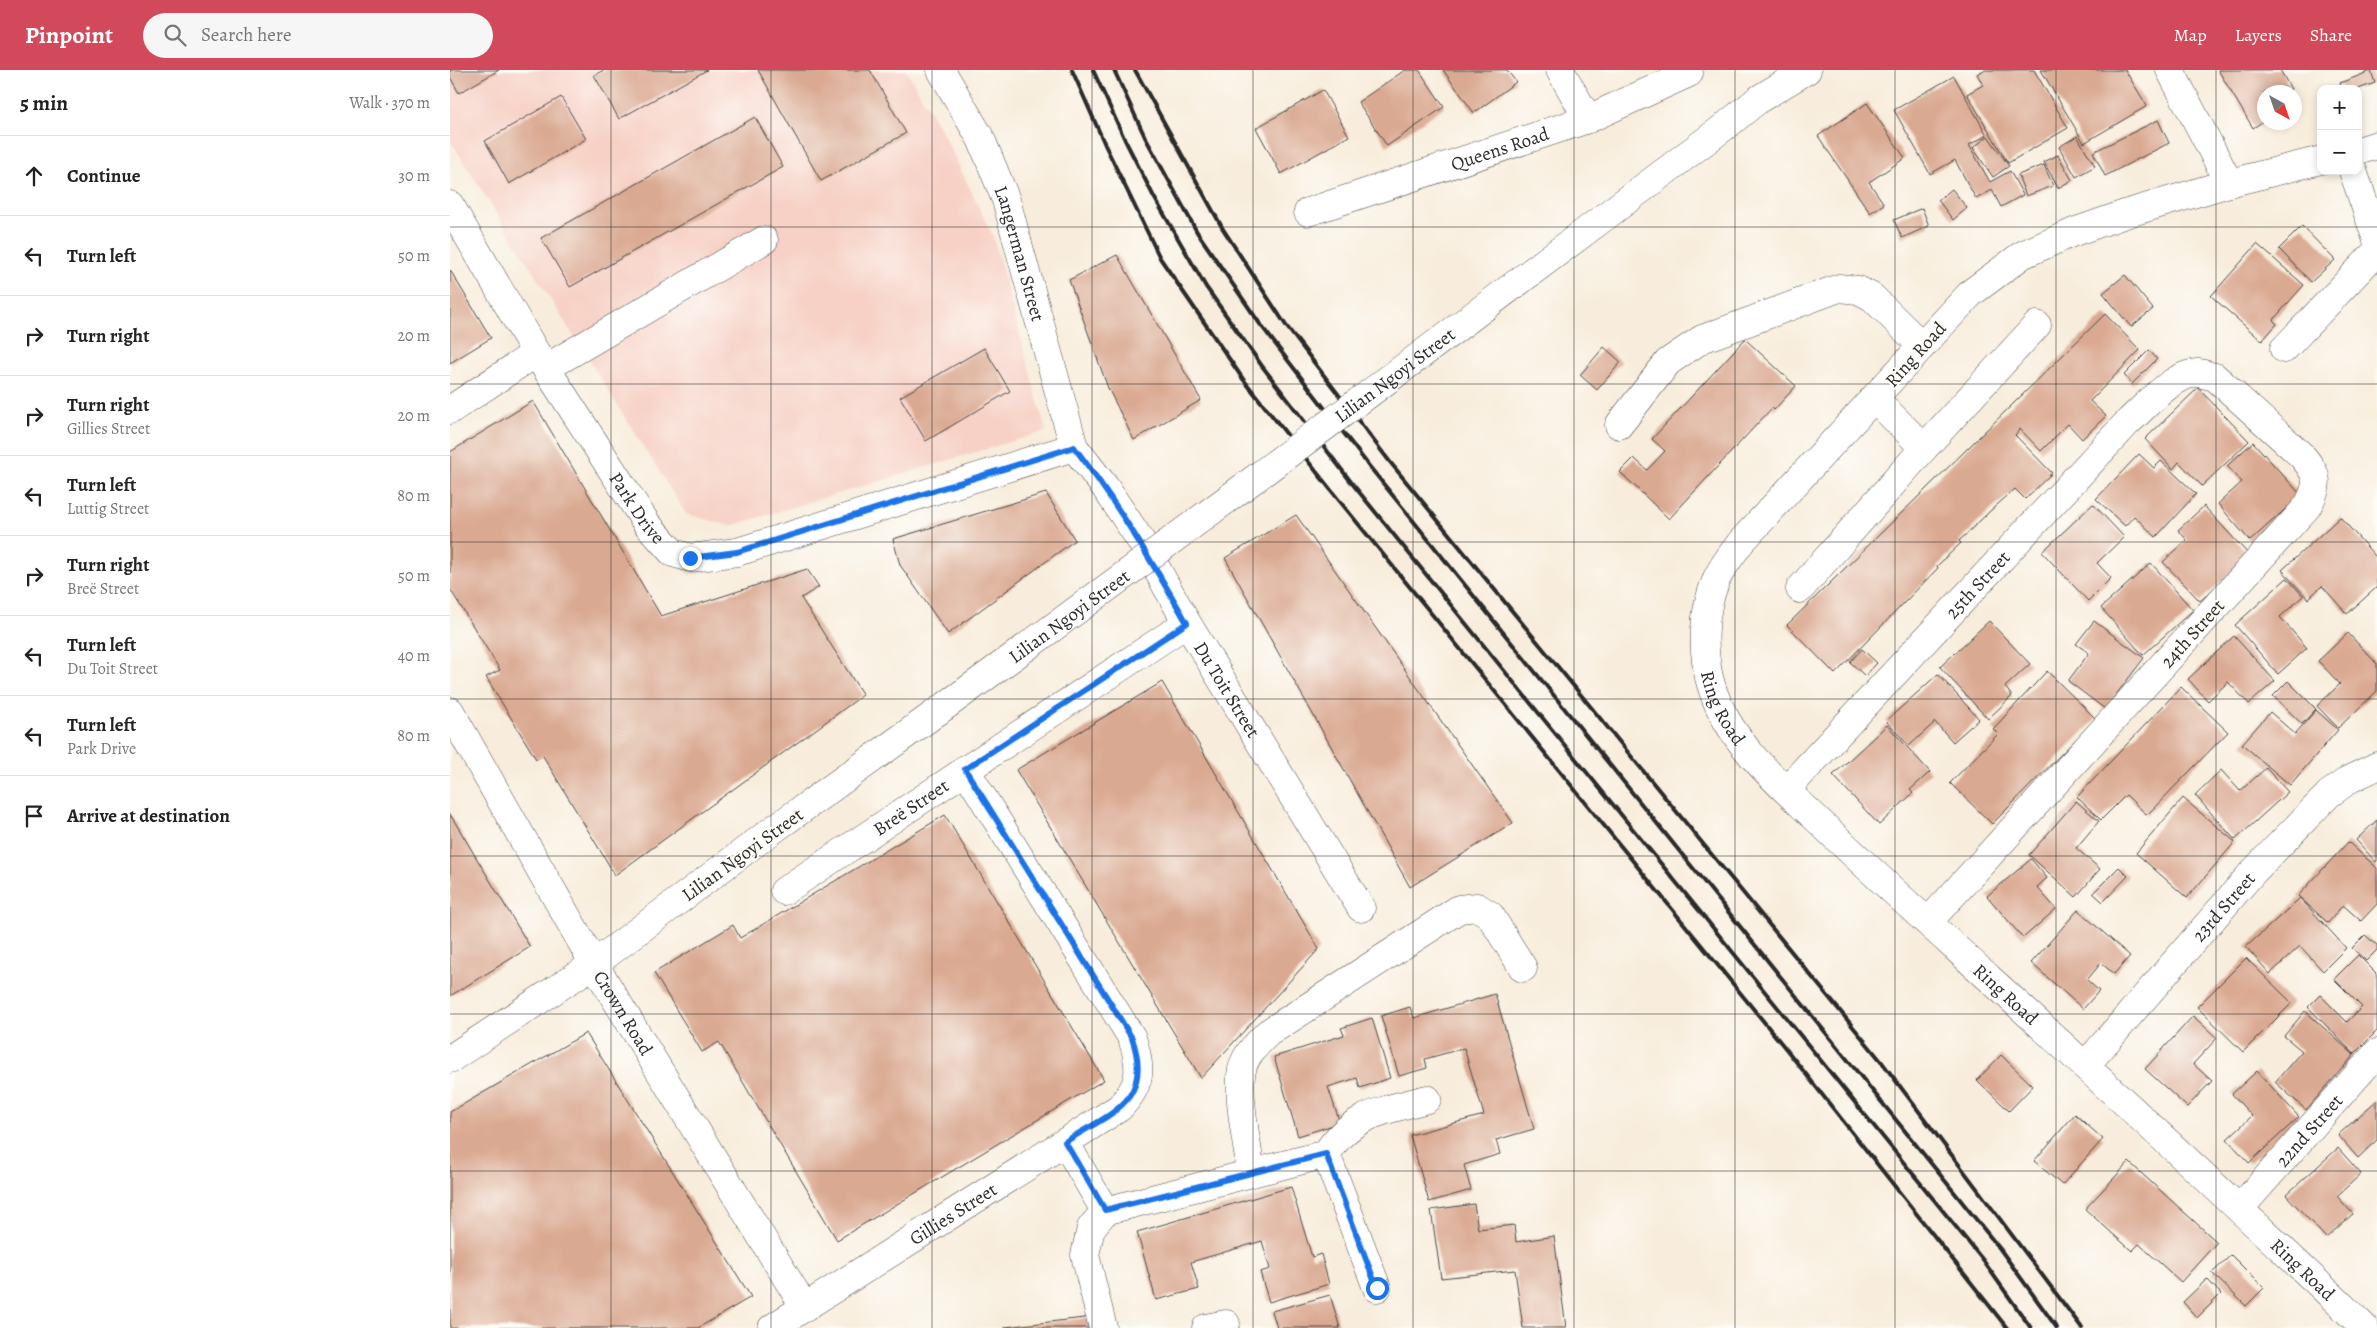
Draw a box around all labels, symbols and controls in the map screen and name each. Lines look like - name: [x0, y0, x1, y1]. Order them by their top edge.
- search box: [143, 13, 493, 58]
- text: Pinpoint: [25, 19, 113, 51]
- icon: search: [161, 21, 189, 49]
- text: Search here: [201, 22, 291, 48]
- text: Map: [2174, 23, 2207, 47]
- text: Layers: [2235, 23, 2282, 47]
- text: Share: [2310, 23, 2352, 47]
- north arrow: [2257, 85, 2302, 130]
- map controls: [2317, 85, 2362, 175]
- button: +: [2317, 85, 2362, 130]
- text: 5 min: [20, 89, 68, 117]
- text: Walk · 370 m: [349, 92, 430, 114]
- street label: Queens Road: [1448, 121, 1553, 178]
- button: −: [2317, 130, 2362, 175]
- icon: ahead: [20, 162, 48, 190]
- text: Continue: [67, 163, 141, 189]
- text: 30 m: [398, 165, 430, 187]
- street label: Langerman Street: [988, 182, 1051, 324]
- icon: left: [20, 242, 48, 270]
- text: Turn left: [67, 243, 136, 269]
- text: 50 m: [398, 245, 430, 267]
- street label: Ring Road: [1879, 316, 1953, 393]
- icon: right: [20, 322, 48, 350]
- street label: Lilian Ngoyi Street: [1329, 322, 1461, 429]
- text: Turn right: [67, 323, 149, 349]
- text: 20 m: [397, 325, 430, 347]
- text: Turn right: [67, 392, 149, 418]
- icon: right: [20, 402, 48, 430]
- text: 20 m: [397, 405, 430, 427]
- text: Gillies Street: [67, 418, 150, 440]
- street label: Park Drive: [603, 467, 671, 550]
- text: Turn left: [67, 472, 136, 498]
- icon: left: [20, 482, 48, 510]
- text: 80 m: [397, 485, 430, 507]
- text: Luttig Street: [67, 498, 149, 520]
- street label: 25th Street: [1940, 545, 2016, 625]
- route end: [679, 547, 702, 570]
- text: Turn right: [67, 552, 149, 578]
- icon: right: [20, 562, 48, 590]
- street label: Lilian Ngoyi Street: [1004, 563, 1136, 670]
- text: 50 m: [398, 565, 430, 587]
- text: Breë Street: [67, 578, 139, 600]
- street label: 24th Street: [2155, 594, 2231, 674]
- text: Turn left: [67, 632, 136, 658]
- street label: Du Toit Street: [1187, 637, 1266, 743]
- icon: left: [20, 642, 48, 670]
- text: 40 m: [398, 645, 430, 667]
- text: Du Toit Street: [67, 658, 158, 680]
- street label: Ring Road: [1694, 668, 1752, 752]
- text: Turn left: [67, 712, 136, 738]
- icon: left: [20, 722, 48, 750]
- text: 80 m: [397, 725, 430, 747]
- text: Park Drive: [67, 738, 136, 760]
- street label: Breë Street: [868, 773, 954, 842]
- icon: arrive: [20, 802, 48, 830]
- street label: Lilian Ngoyi Street: [677, 802, 809, 908]
- text: Arrive at destination: [67, 803, 230, 829]
- street label: 23rd Street: [2186, 867, 2261, 948]
- street label: Ring Road: [1967, 958, 2044, 1032]
- street label: Crown Road: [587, 966, 659, 1061]
- street label: 22nd Street: [2270, 1089, 2349, 1173]
- street label: Gillies Street: [905, 1177, 1002, 1252]
- street label: Ring Road: [2264, 1233, 2341, 1307]
- route start: [1366, 1277, 1389, 1300]

